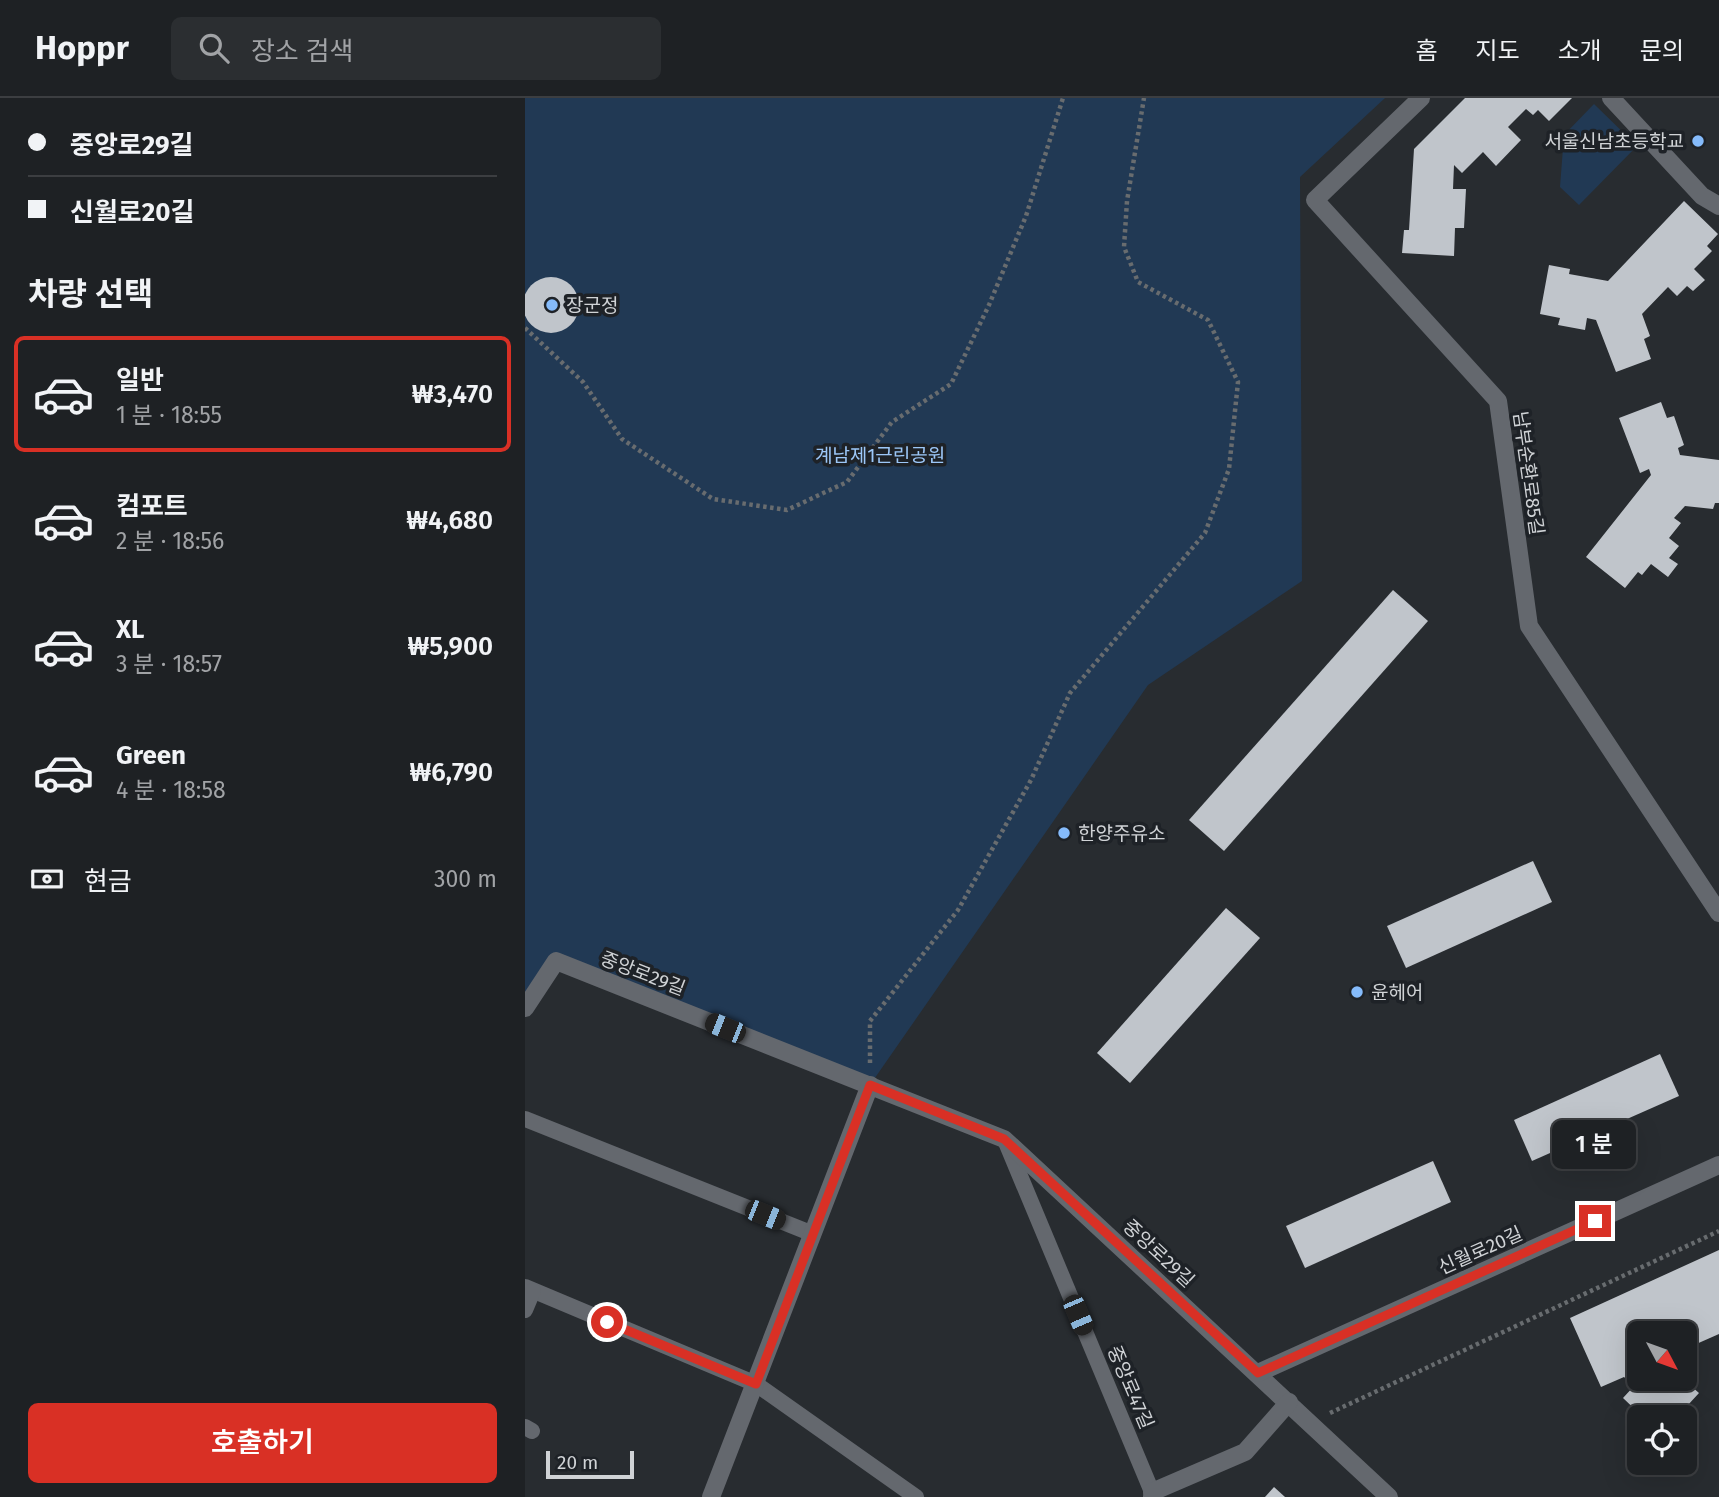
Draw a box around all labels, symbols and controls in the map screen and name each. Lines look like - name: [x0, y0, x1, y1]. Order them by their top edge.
- search box: [171, 17, 661, 80]
- text: Hoppr: [35, 28, 129, 68]
- icon: search: [195, 29, 233, 67]
- text: 장소 검색: [251, 36, 353, 67]
- text: 홈: [1415, 37, 1437, 65]
- text: 지도: [1475, 37, 1520, 65]
- text: 소개: [1558, 37, 1602, 65]
- text: 문의: [1640, 37, 1684, 65]
- text: 중앙로29길: [70, 130, 193, 161]
- place label: 서울신남초등학교: [1544, 130, 1684, 153]
- marker: 서울신남초등학교: [1690, 133, 1706, 149]
- text: 신월로20길: [70, 197, 194, 228]
- text: 차량 선택: [28, 275, 153, 313]
- place label: 장군정: [566, 294, 618, 317]
- marker: 장군정: [544, 297, 560, 313]
- icon: car: [32, 363, 95, 426]
- text: 일반: [116, 365, 164, 396]
- text: ₩3,470: [412, 379, 493, 410]
- text: 1 분 · 18:55: [116, 401, 222, 429]
- street label: 남부순환로85길: [1508, 410, 1549, 536]
- park label: 계남제1근린공원: [815, 444, 945, 467]
- icon: car: [32, 489, 95, 552]
- text: 컴포트: [116, 491, 188, 522]
- text: ₩4,680: [406, 505, 493, 536]
- text: 2 분 · 18:56: [116, 527, 224, 555]
- text: XL: [116, 614, 144, 645]
- icon: car: [32, 615, 95, 678]
- text: ₩5,900: [407, 631, 493, 662]
- text: 3 분 · 18:57: [116, 650, 222, 678]
- text: Green: [116, 740, 186, 771]
- icon: car: [32, 741, 95, 804]
- text: ₩6,790: [409, 757, 493, 788]
- text: 4 분 · 18:58: [116, 776, 226, 804]
- place label: 한양주유소: [1078, 822, 1165, 845]
- marker: 한양주유소: [1056, 825, 1072, 841]
- icon: cash: [28, 860, 66, 898]
- text: 300 m: [434, 865, 497, 893]
- text: 현금: [84, 866, 132, 897]
- street label: 중앙로29길: [597, 947, 689, 1000]
- place label: 윤헤어: [1371, 981, 1423, 1004]
- marker: 윤헤어: [1349, 984, 1365, 1000]
- car: [702, 1010, 749, 1046]
- callout: 1 분: [1553, 1119, 1637, 1168]
- text: 1 분: [1575, 1130, 1613, 1158]
- car: [742, 1197, 789, 1233]
- route end: [1579, 1205, 1611, 1237]
- street label: 중앙로29길: [1118, 1215, 1199, 1292]
- street label: 신월로20길: [1434, 1222, 1526, 1279]
- car: [1061, 1292, 1096, 1338]
- route start: [591, 1306, 623, 1338]
- north arrow: [1627, 1321, 1697, 1391]
- map controls: [1627, 1321, 1697, 1475]
- street label: 중앙로47길: [1103, 1342, 1158, 1432]
- button: 호출하기: [28, 1403, 497, 1483]
- button: locate: [1627, 1405, 1697, 1475]
- scale bar: [546, 1448, 633, 1480]
- text: 20 m: [557, 1451, 598, 1474]

